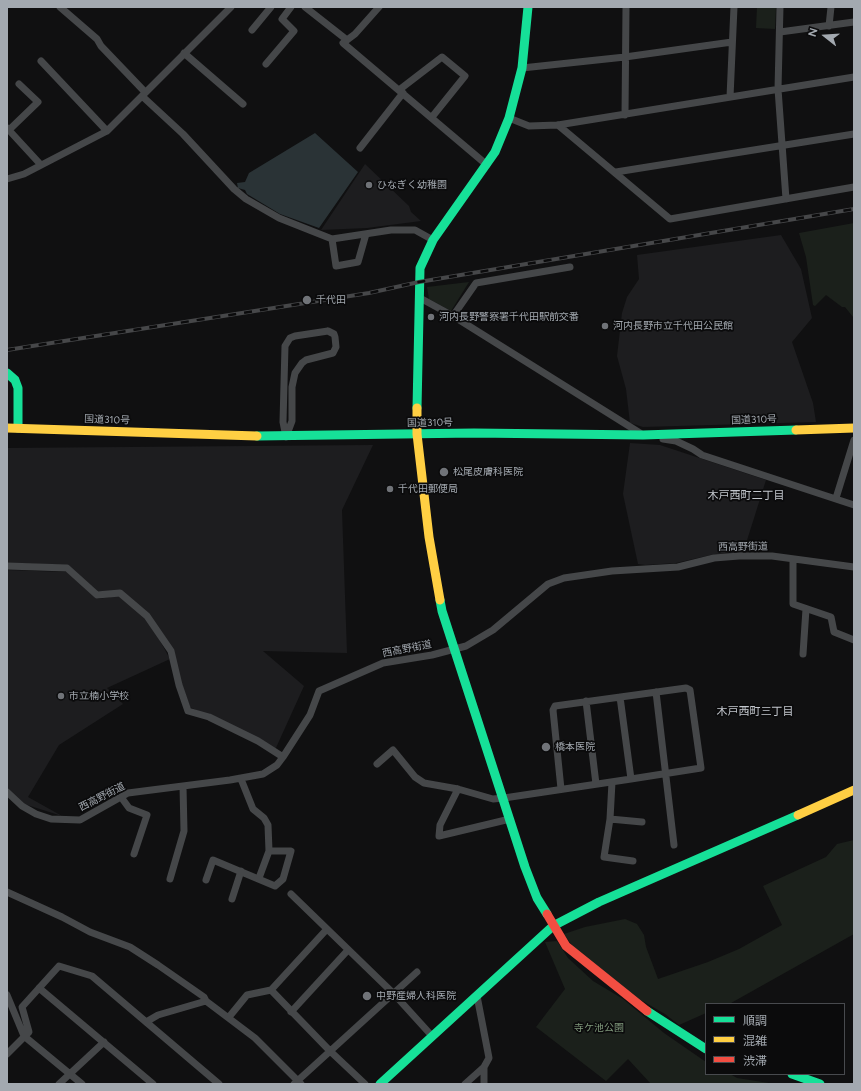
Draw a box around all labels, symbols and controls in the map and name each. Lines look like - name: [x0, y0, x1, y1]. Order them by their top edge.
- north arrow: [805, 16, 845, 56]
- text: N: [806, 26, 821, 38]
- place label: ひなぎく幼稚園: [377, 179, 447, 191]
- marker: ひなぎく幼稚園: [364, 180, 374, 190]
- marker: 千代田: [301, 294, 313, 306]
- place label: 千代田: [316, 294, 346, 306]
- place label: 河内長野警察署千代田駅前交番: [439, 311, 579, 323]
- marker: 河内長野警察署千代田駅前交番: [426, 312, 436, 322]
- place label: 河内長野市立千代田公民館: [613, 320, 733, 332]
- marker: 河内長野市立千代田公民館: [600, 321, 610, 331]
- street label: 国道310号: [84, 413, 130, 427]
- street label: 国道310号: [731, 413, 777, 427]
- street label: 国道310号: [407, 417, 453, 429]
- marker: 松尾皮膚科医院: [438, 466, 450, 478]
- place label: 松尾皮膚科医院: [453, 466, 523, 478]
- place label: 千代田郵便局: [398, 483, 458, 495]
- marker: 千代田郵便局: [385, 484, 395, 494]
- district label: 木戸西町二丁目: [708, 489, 784, 503]
- street label: 西高野街道: [718, 541, 768, 553]
- street label: 西高野街道: [381, 638, 433, 660]
- place label: 市立楠小学校: [69, 690, 129, 702]
- marker: 市立楠小学校: [56, 691, 66, 701]
- district label: 木戸西町三丁目: [717, 705, 793, 719]
- marker: 橋本医院: [540, 741, 552, 753]
- place label: 橋本医院: [555, 741, 595, 753]
- street label: 西高野街道: [77, 780, 127, 814]
- marker: 中野産婦人科医院: [361, 990, 373, 1002]
- place label: 中野産婦人科医院: [376, 990, 456, 1002]
- legend: [705, 1003, 845, 1075]
- text: 順調: [743, 1014, 767, 1028]
- park label: 寺ケ池公園: [574, 1022, 624, 1034]
- text: 混雑: [743, 1034, 767, 1048]
- text: 渋滞: [743, 1054, 767, 1068]

